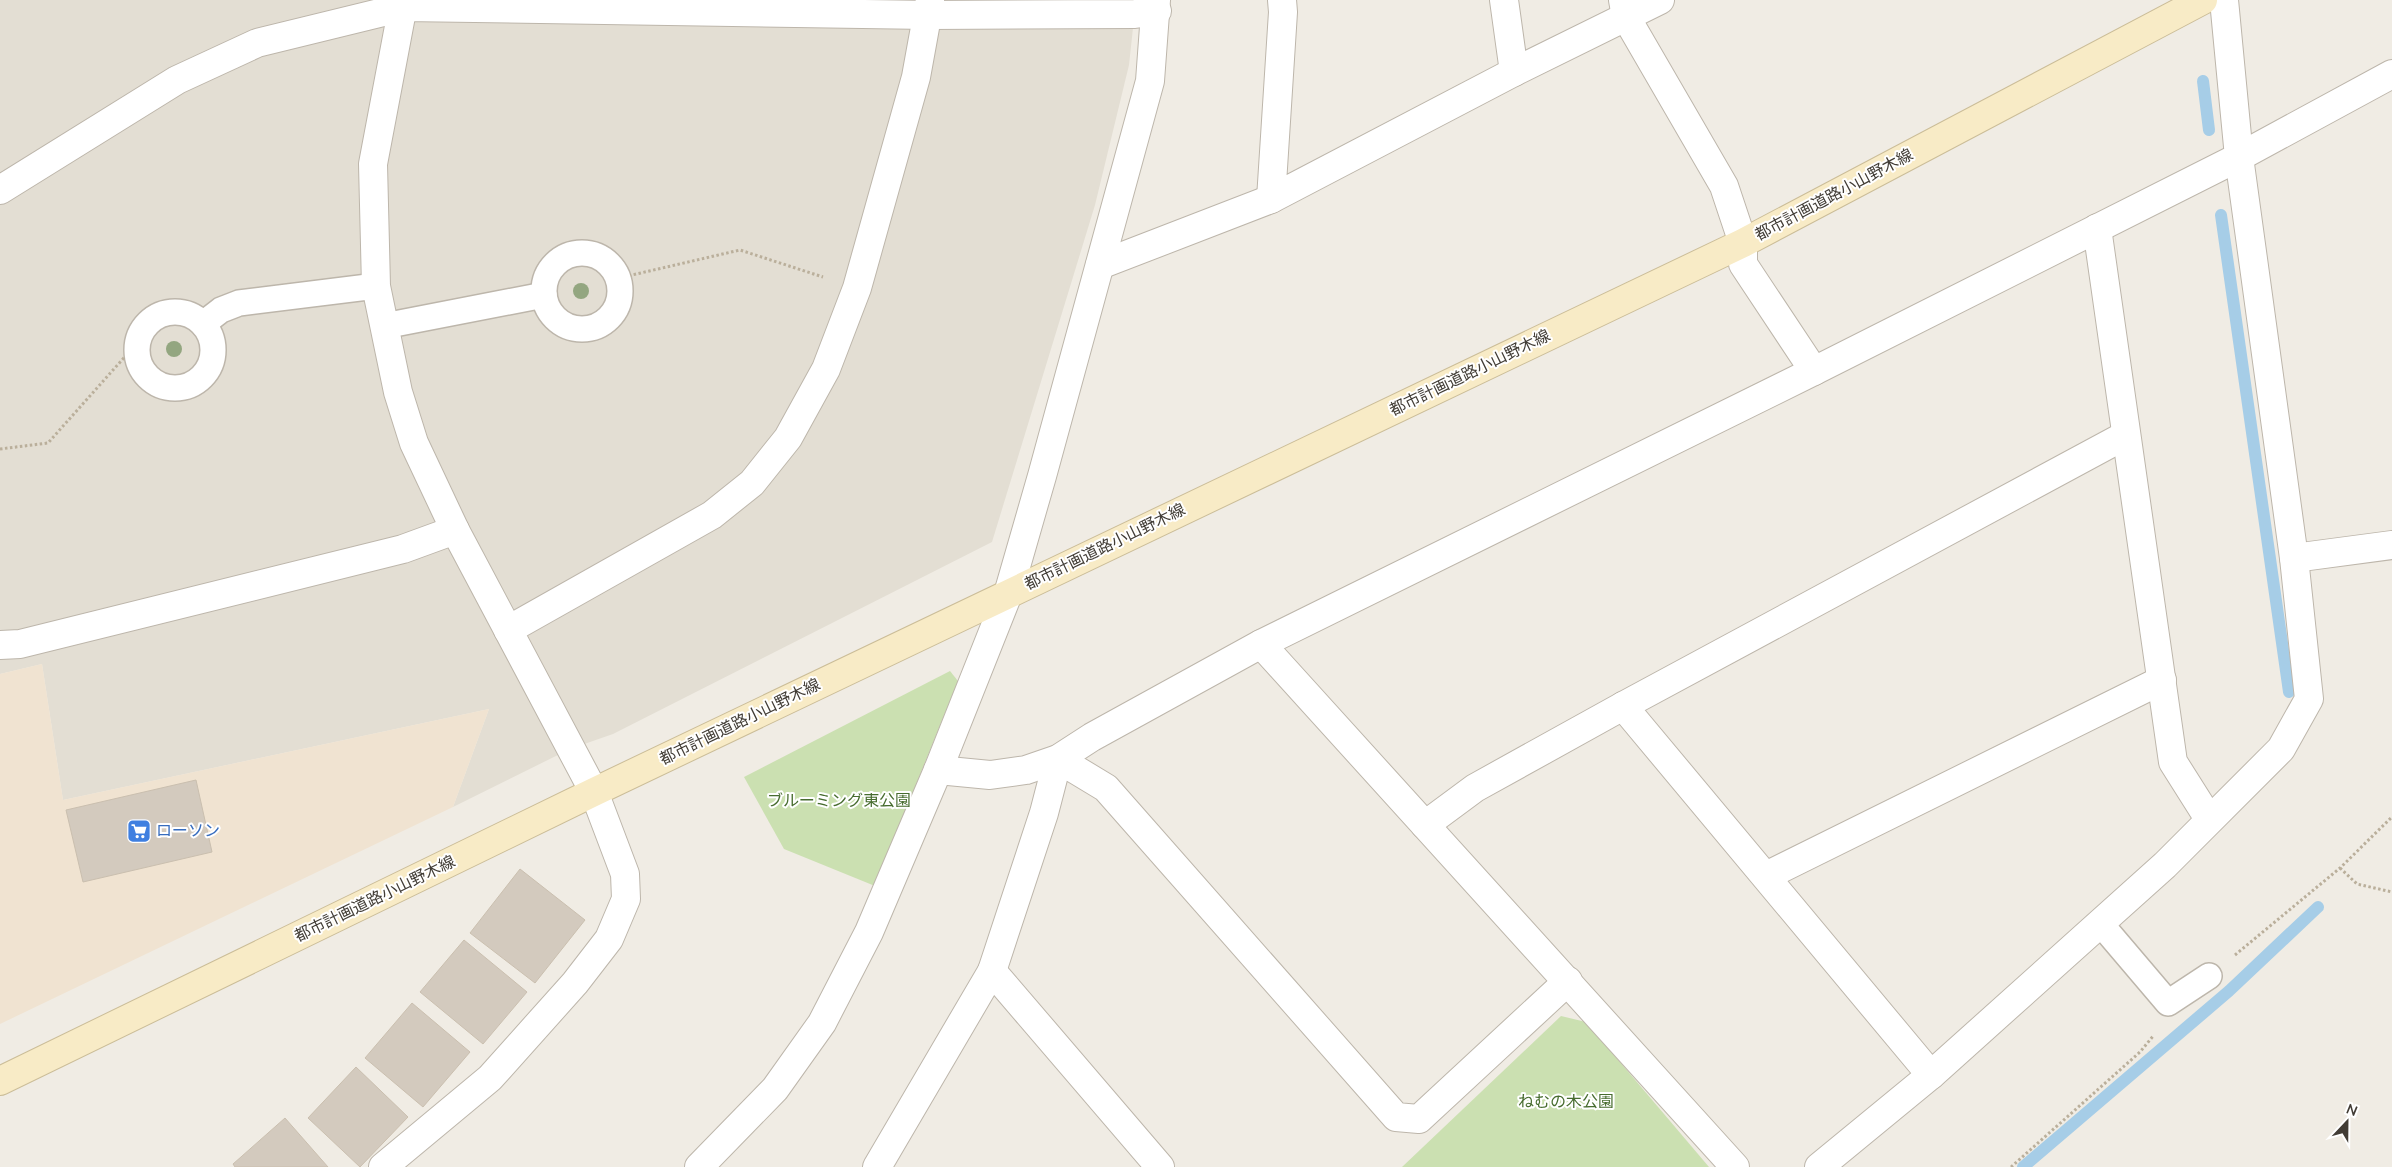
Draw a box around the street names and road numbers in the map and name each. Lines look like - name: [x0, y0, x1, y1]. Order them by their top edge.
- street label: 都市計画道路小山野木線: [1751, 144, 1917, 246]
- street label: 都市計画道路小山野木線: [1386, 325, 1554, 421]
- street label: 都市計画道路小山野木線: [1021, 499, 1189, 595]
- street label: 都市計画道路小山野木線: [656, 674, 824, 770]
- street label: 都市計画道路小山野木線: [291, 851, 459, 947]

